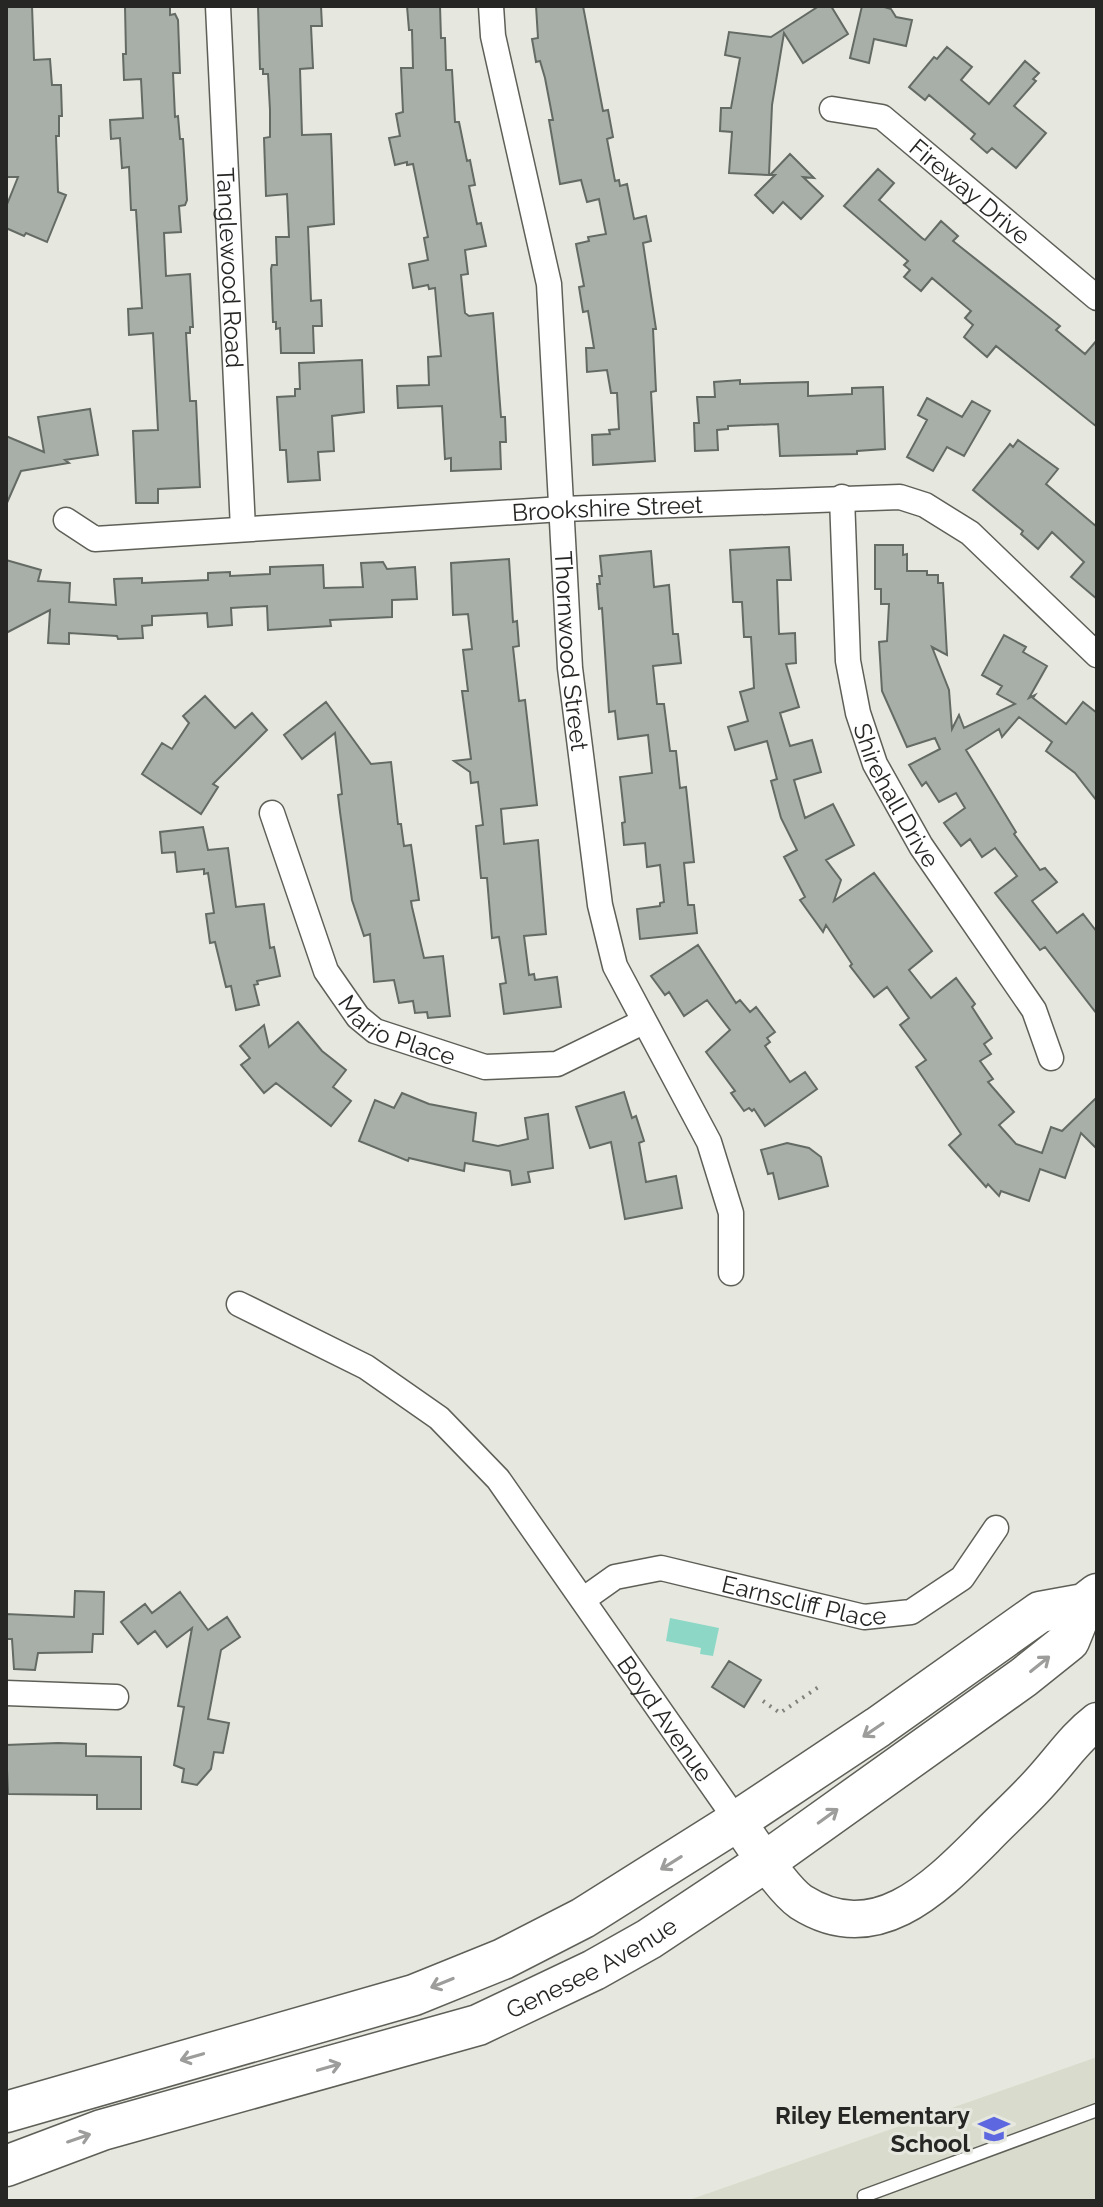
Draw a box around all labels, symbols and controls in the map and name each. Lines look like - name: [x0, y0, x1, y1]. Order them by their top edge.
- street label: Fireway Drive: [904, 132, 1037, 250]
- street label: Tanglewood Road: [211, 167, 250, 369]
- street label: Brookshire Street: [511, 490, 703, 527]
- street label: Thornwood Street: [549, 550, 595, 752]
- street label: Shirehall Drive: [848, 719, 946, 873]
- street label: Mario Place: [332, 989, 459, 1071]
- street label: Earnscliff Place: [719, 1569, 888, 1632]
- street label: Boyd Avenue: [611, 1650, 719, 1787]
- one-way arrow: [1029, 1656, 1050, 1673]
- one-way arrow: [862, 1722, 884, 1738]
- one-way arrow: [817, 1807, 838, 1824]
- one-way arrow: [660, 1855, 683, 1871]
- street label: Genesee Avenue: [501, 1910, 682, 2024]
- one-way arrow: [430, 1977, 455, 1992]
- one-way arrow: [180, 2050, 206, 2065]
- one-way arrow: [315, 2058, 341, 2073]
- place label: Riley Elementary School: [775, 2101, 970, 2158]
- school or university icon: Riley Elementary School: [977, 2112, 1011, 2146]
- one-way arrow: [66, 2130, 91, 2144]

